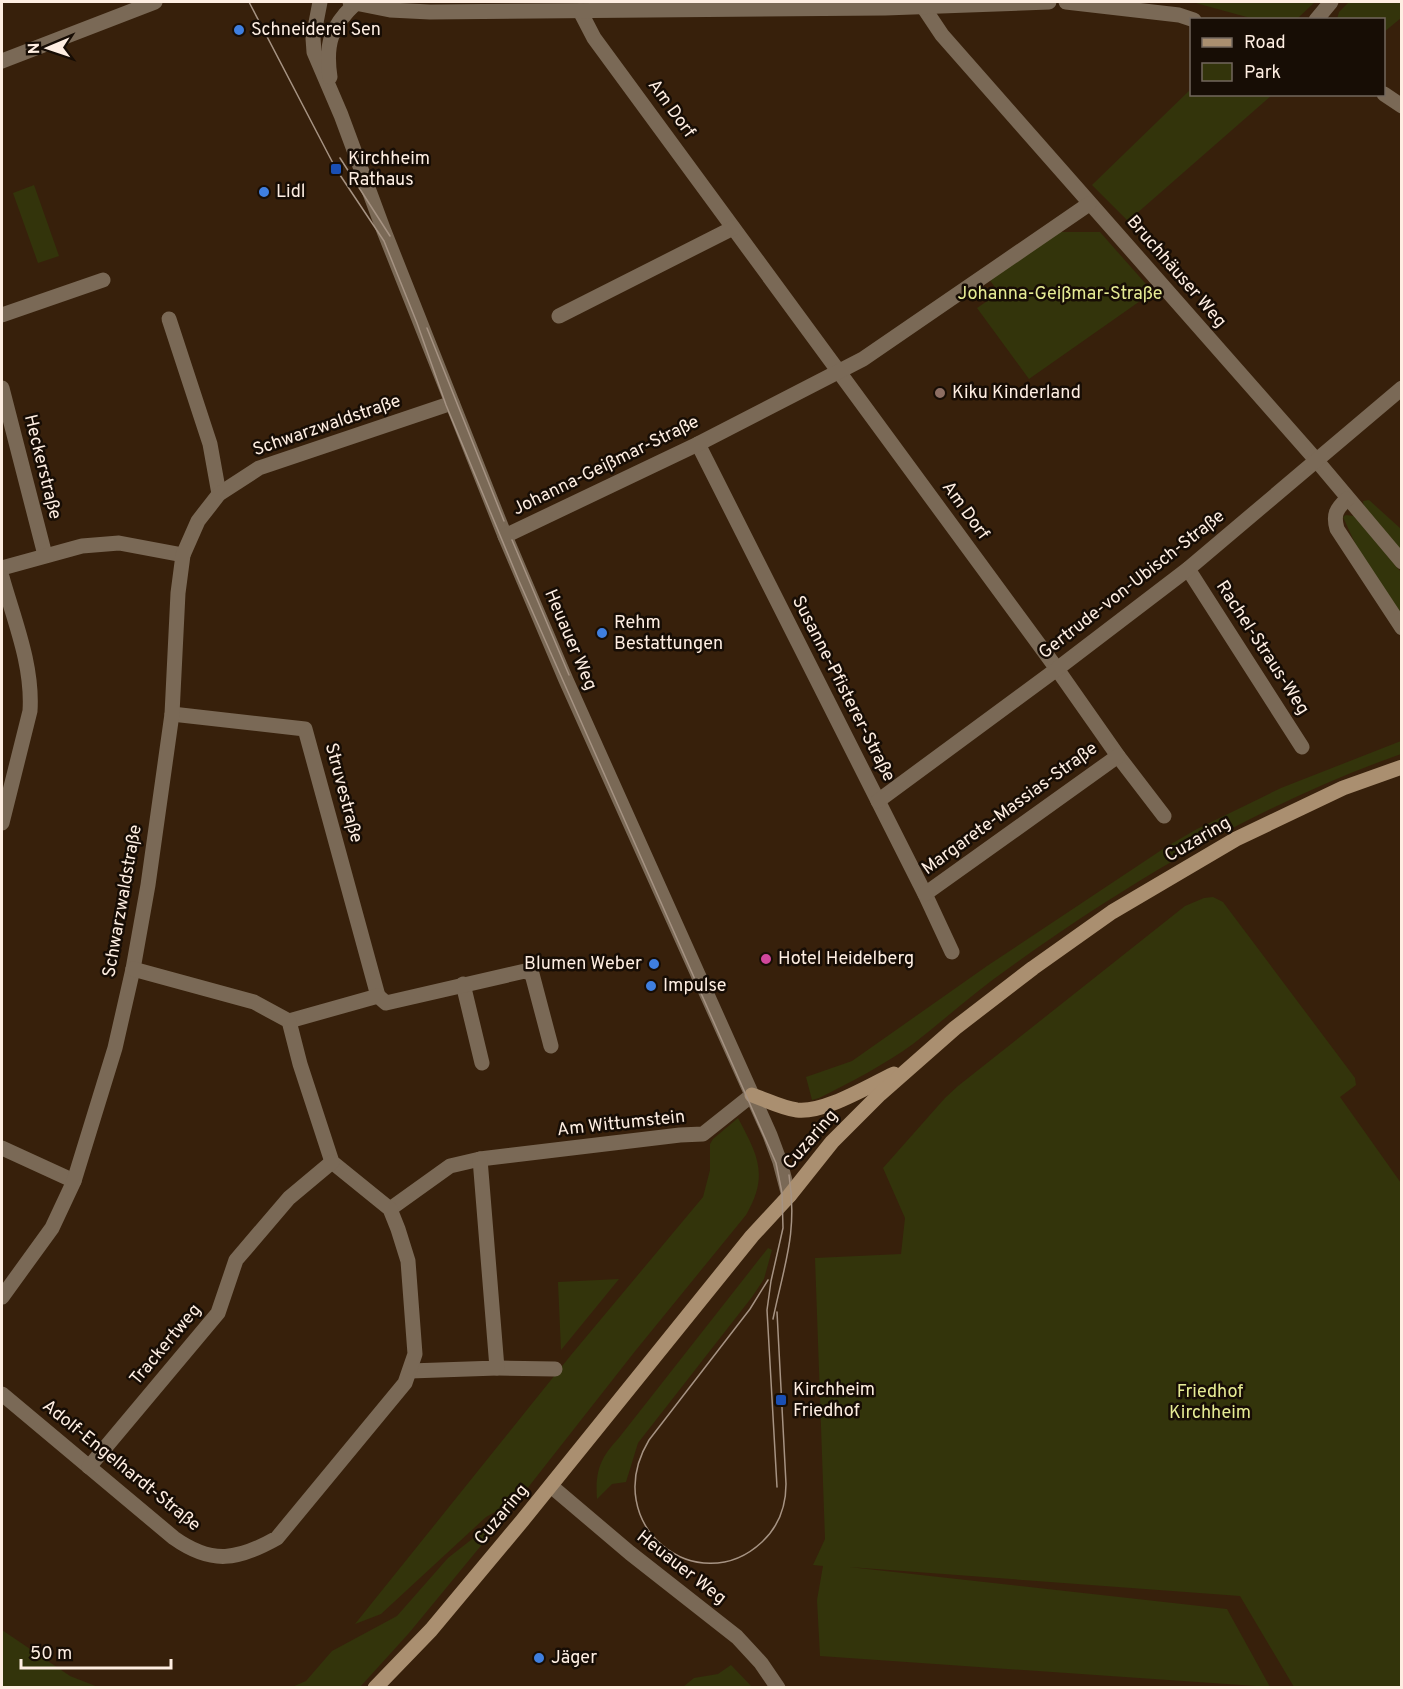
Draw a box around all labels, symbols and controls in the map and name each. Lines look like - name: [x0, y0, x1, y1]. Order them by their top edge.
- north arrow: [18, 18, 78, 78]
- legend: [1190, 18, 1385, 96]
- place label: Schneiderei Sen: [251, 19, 381, 42]
- marker: Schneiderei Sen: [232, 23, 246, 37]
- text: Road: [1244, 32, 1286, 55]
- text: N: [25, 42, 45, 55]
- text: Park: [1244, 62, 1281, 85]
- street label: Am Dorf: [642, 75, 700, 143]
- place label: Kirchheim Rathaus: [348, 148, 430, 192]
- marker: Kirchheim Rathaus: [329, 162, 343, 176]
- place label: Lidl: [276, 181, 305, 204]
- marker: Lidl: [257, 185, 271, 199]
- street label: Bruchhäuser Weg: [1121, 211, 1231, 333]
- park label: Johanna-Geißmar-Straße: [958, 283, 1162, 306]
- place label: Kiku Kinderland: [952, 382, 1081, 405]
- marker: Kiku Kinderland: [933, 386, 947, 400]
- street label: Schwarzwaldstraße: [250, 390, 404, 462]
- street label: Johanna-Geißmar-Straße: [509, 411, 703, 521]
- street label: Heckerstraße: [18, 412, 66, 522]
- street label: Am Dorf: [936, 477, 994, 545]
- street label: Gertrude-von-Ubisch-Straße: [1034, 505, 1230, 665]
- street label: Rachel-Straus-Weg: [1210, 577, 1314, 719]
- street label: Heuauer Weg: [538, 586, 602, 694]
- street label: Susanne-Pfisterer-Straße: [786, 592, 900, 786]
- place label: Rehm Bestattungen: [614, 612, 723, 656]
- marker: Rehm Bestattungen: [595, 626, 609, 640]
- street label: Margarete-Massias-Straße: [918, 737, 1102, 881]
- street label: Struvestraße: [319, 741, 367, 845]
- street label: Cuzaring: [1161, 812, 1235, 868]
- street label: Schwarzwaldstraße: [98, 823, 148, 979]
- place label: Hotel Heidelberg: [778, 948, 914, 971]
- marker: Hotel Heidelberg: [759, 952, 773, 966]
- place label: Blumen Weber: [524, 953, 642, 976]
- marker: Blumen Weber: [647, 957, 661, 971]
- place label: Impulse: [663, 975, 727, 998]
- marker: Impulse: [644, 979, 658, 993]
- street label: Cuzaring: [779, 1105, 843, 1175]
- street label: Am Wittumstein: [556, 1106, 686, 1142]
- street label: Trackertweg: [125, 1299, 207, 1391]
- place label: Kirchheim Friedhof: [793, 1379, 875, 1423]
- park label: Friedhof Kirchheim: [1169, 1381, 1251, 1425]
- marker: Kirchheim Friedhof: [774, 1393, 788, 1407]
- street label: Adolf-Engelhardt-Straße: [37, 1395, 205, 1537]
- street label: Cuzaring: [470, 1480, 534, 1550]
- street label: Heuauer Weg: [631, 1526, 731, 1610]
- scale bar: [21, 1632, 171, 1670]
- text: 50 m: [30, 1643, 72, 1666]
- place label: Jäger: [551, 1647, 597, 1670]
- marker: Jäger: [532, 1651, 546, 1665]

